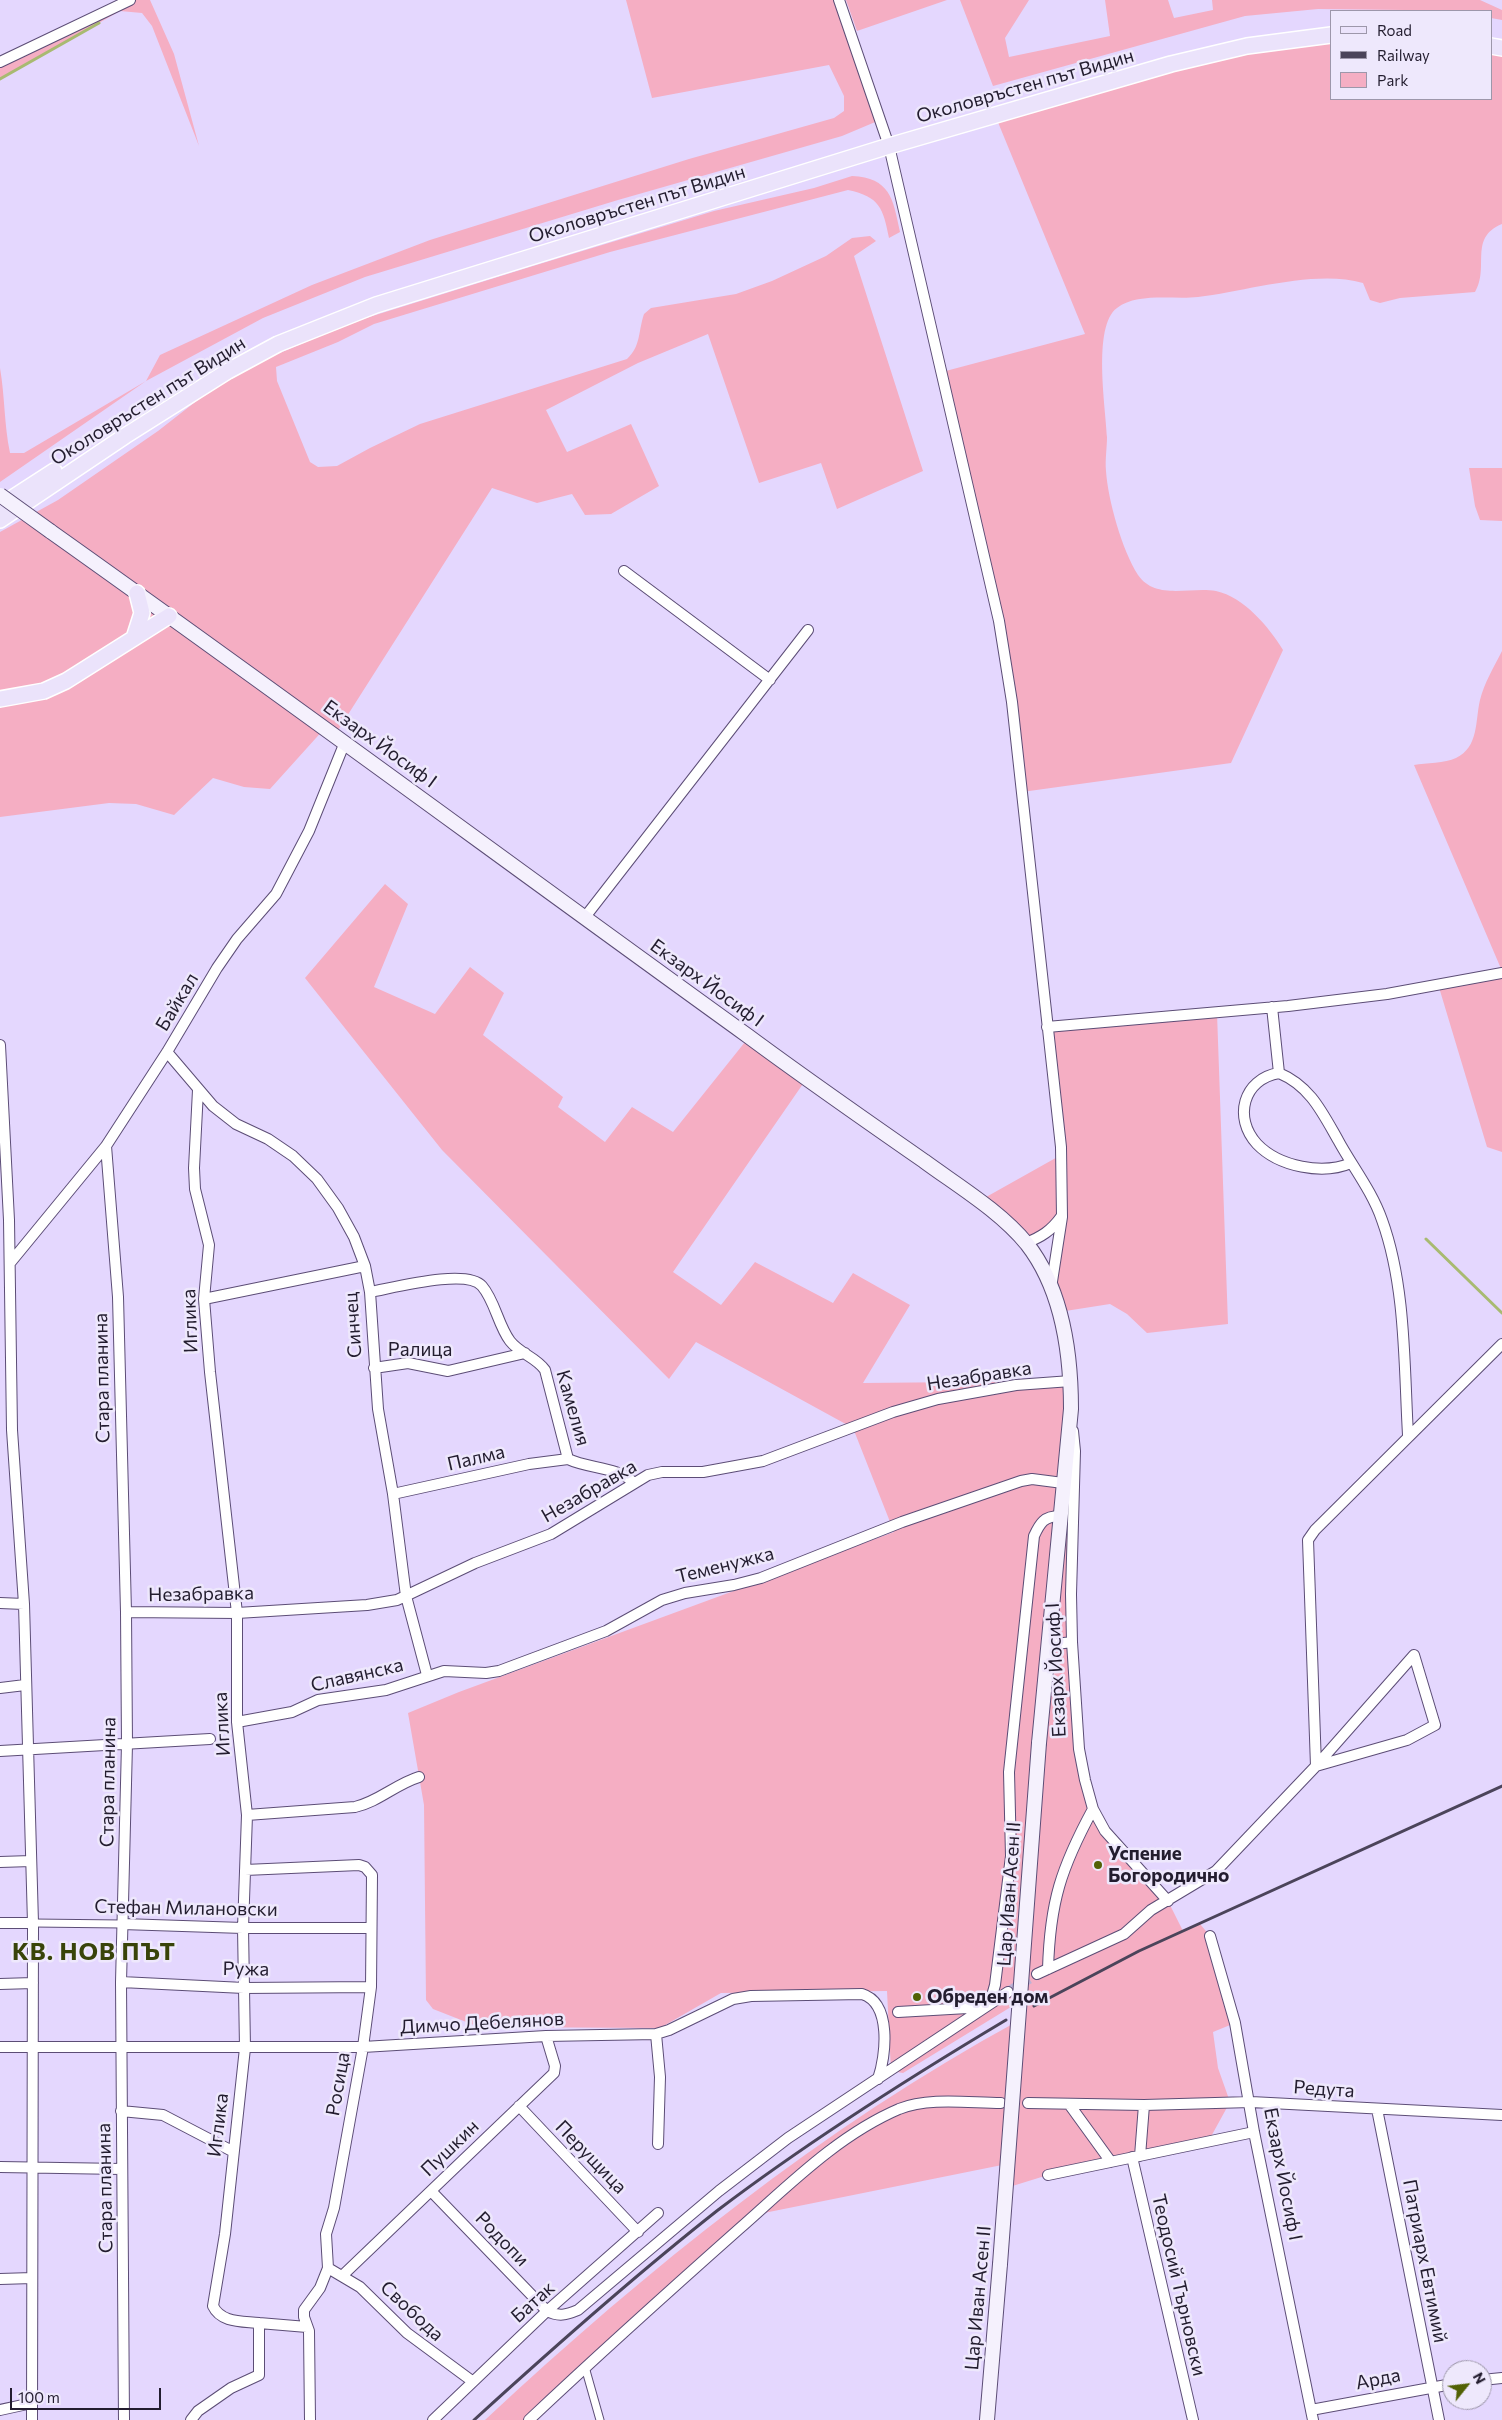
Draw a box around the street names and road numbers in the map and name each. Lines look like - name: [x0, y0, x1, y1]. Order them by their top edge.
- street label: Околовръстен път Видин: [914, 44, 1136, 128]
- street label: Околовръстен път Видин: [526, 160, 748, 248]
- street label: Околовръстен път Видин: [46, 332, 250, 470]
- street label: Екзарх Йосиф I: [319, 695, 441, 793]
- street label: Екзарх Йосиф I: [646, 934, 768, 1032]
- street label: Байкал: [151, 969, 203, 1035]
- street label: Иглика: [177, 1289, 203, 1353]
- street label: Синчец: [339, 1291, 367, 1359]
- street label: Стара планина: [89, 1313, 115, 1443]
- street label: Ралица: [388, 1339, 452, 1361]
- street label: Незабравка: [925, 1356, 1033, 1396]
- street label: Камелия: [551, 1367, 595, 1449]
- street label: Палма: [445, 1440, 507, 1476]
- street label: Незабравка: [537, 1455, 641, 1527]
- street label: Теменужка: [674, 1542, 776, 1588]
- street label: Незабравка: [148, 1582, 254, 1606]
- street label: Екзарх Йосиф I: [1041, 1602, 1071, 1738]
- street label: Славянска: [309, 1653, 405, 1697]
- street label: Иглика: [209, 1691, 235, 1757]
- street label: Стара планина: [95, 1717, 121, 1847]
- street label: Цар Иван Асен II: [993, 1821, 1025, 1967]
- street label: Стефан Милановски: [94, 1895, 278, 1921]
- street label: Ружа: [222, 1957, 270, 1981]
- street label: Димчо Дебелянов: [400, 2007, 564, 2039]
- street label: Росица: [321, 2050, 355, 2118]
- street label: Редута: [1293, 2075, 1355, 2103]
- street label: Иглика: [203, 2092, 233, 2158]
- street label: Екзарх Йосиф I: [1259, 2106, 1307, 2242]
- street label: Пушкин: [416, 2115, 484, 2181]
- street label: Перущица: [551, 2116, 631, 2198]
- street label: Стара планина: [92, 2123, 118, 2253]
- street label: Патриарх Евтимий: [1398, 2177, 1452, 2345]
- street label: Теодосий Търновски: [1147, 2192, 1211, 2378]
- street label: Родопи: [471, 2207, 533, 2271]
- street label: Цар Иван Асен II: [960, 2225, 996, 2371]
- street label: Свобода: [376, 2276, 448, 2346]
- street label: Батак: [507, 2277, 559, 2327]
- street label: Арда: [1354, 2363, 1402, 2395]

